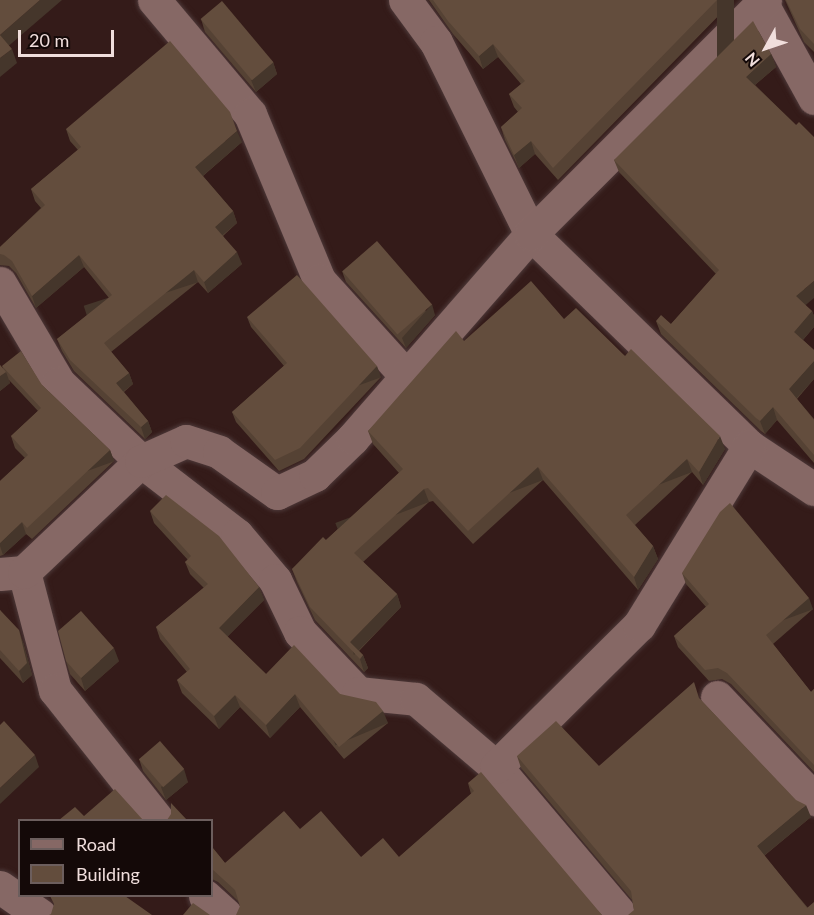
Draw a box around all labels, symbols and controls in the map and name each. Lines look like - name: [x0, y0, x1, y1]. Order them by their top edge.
- scale bar: [21, 18, 117, 56]
- north arrow: [736, 18, 796, 78]
- text: 20 m: [29, 29, 69, 51]
- text: N: [741, 49, 763, 71]
- legend: [18, 819, 213, 897]
- text: Road: [76, 833, 116, 855]
- text: Building: [76, 863, 140, 885]

